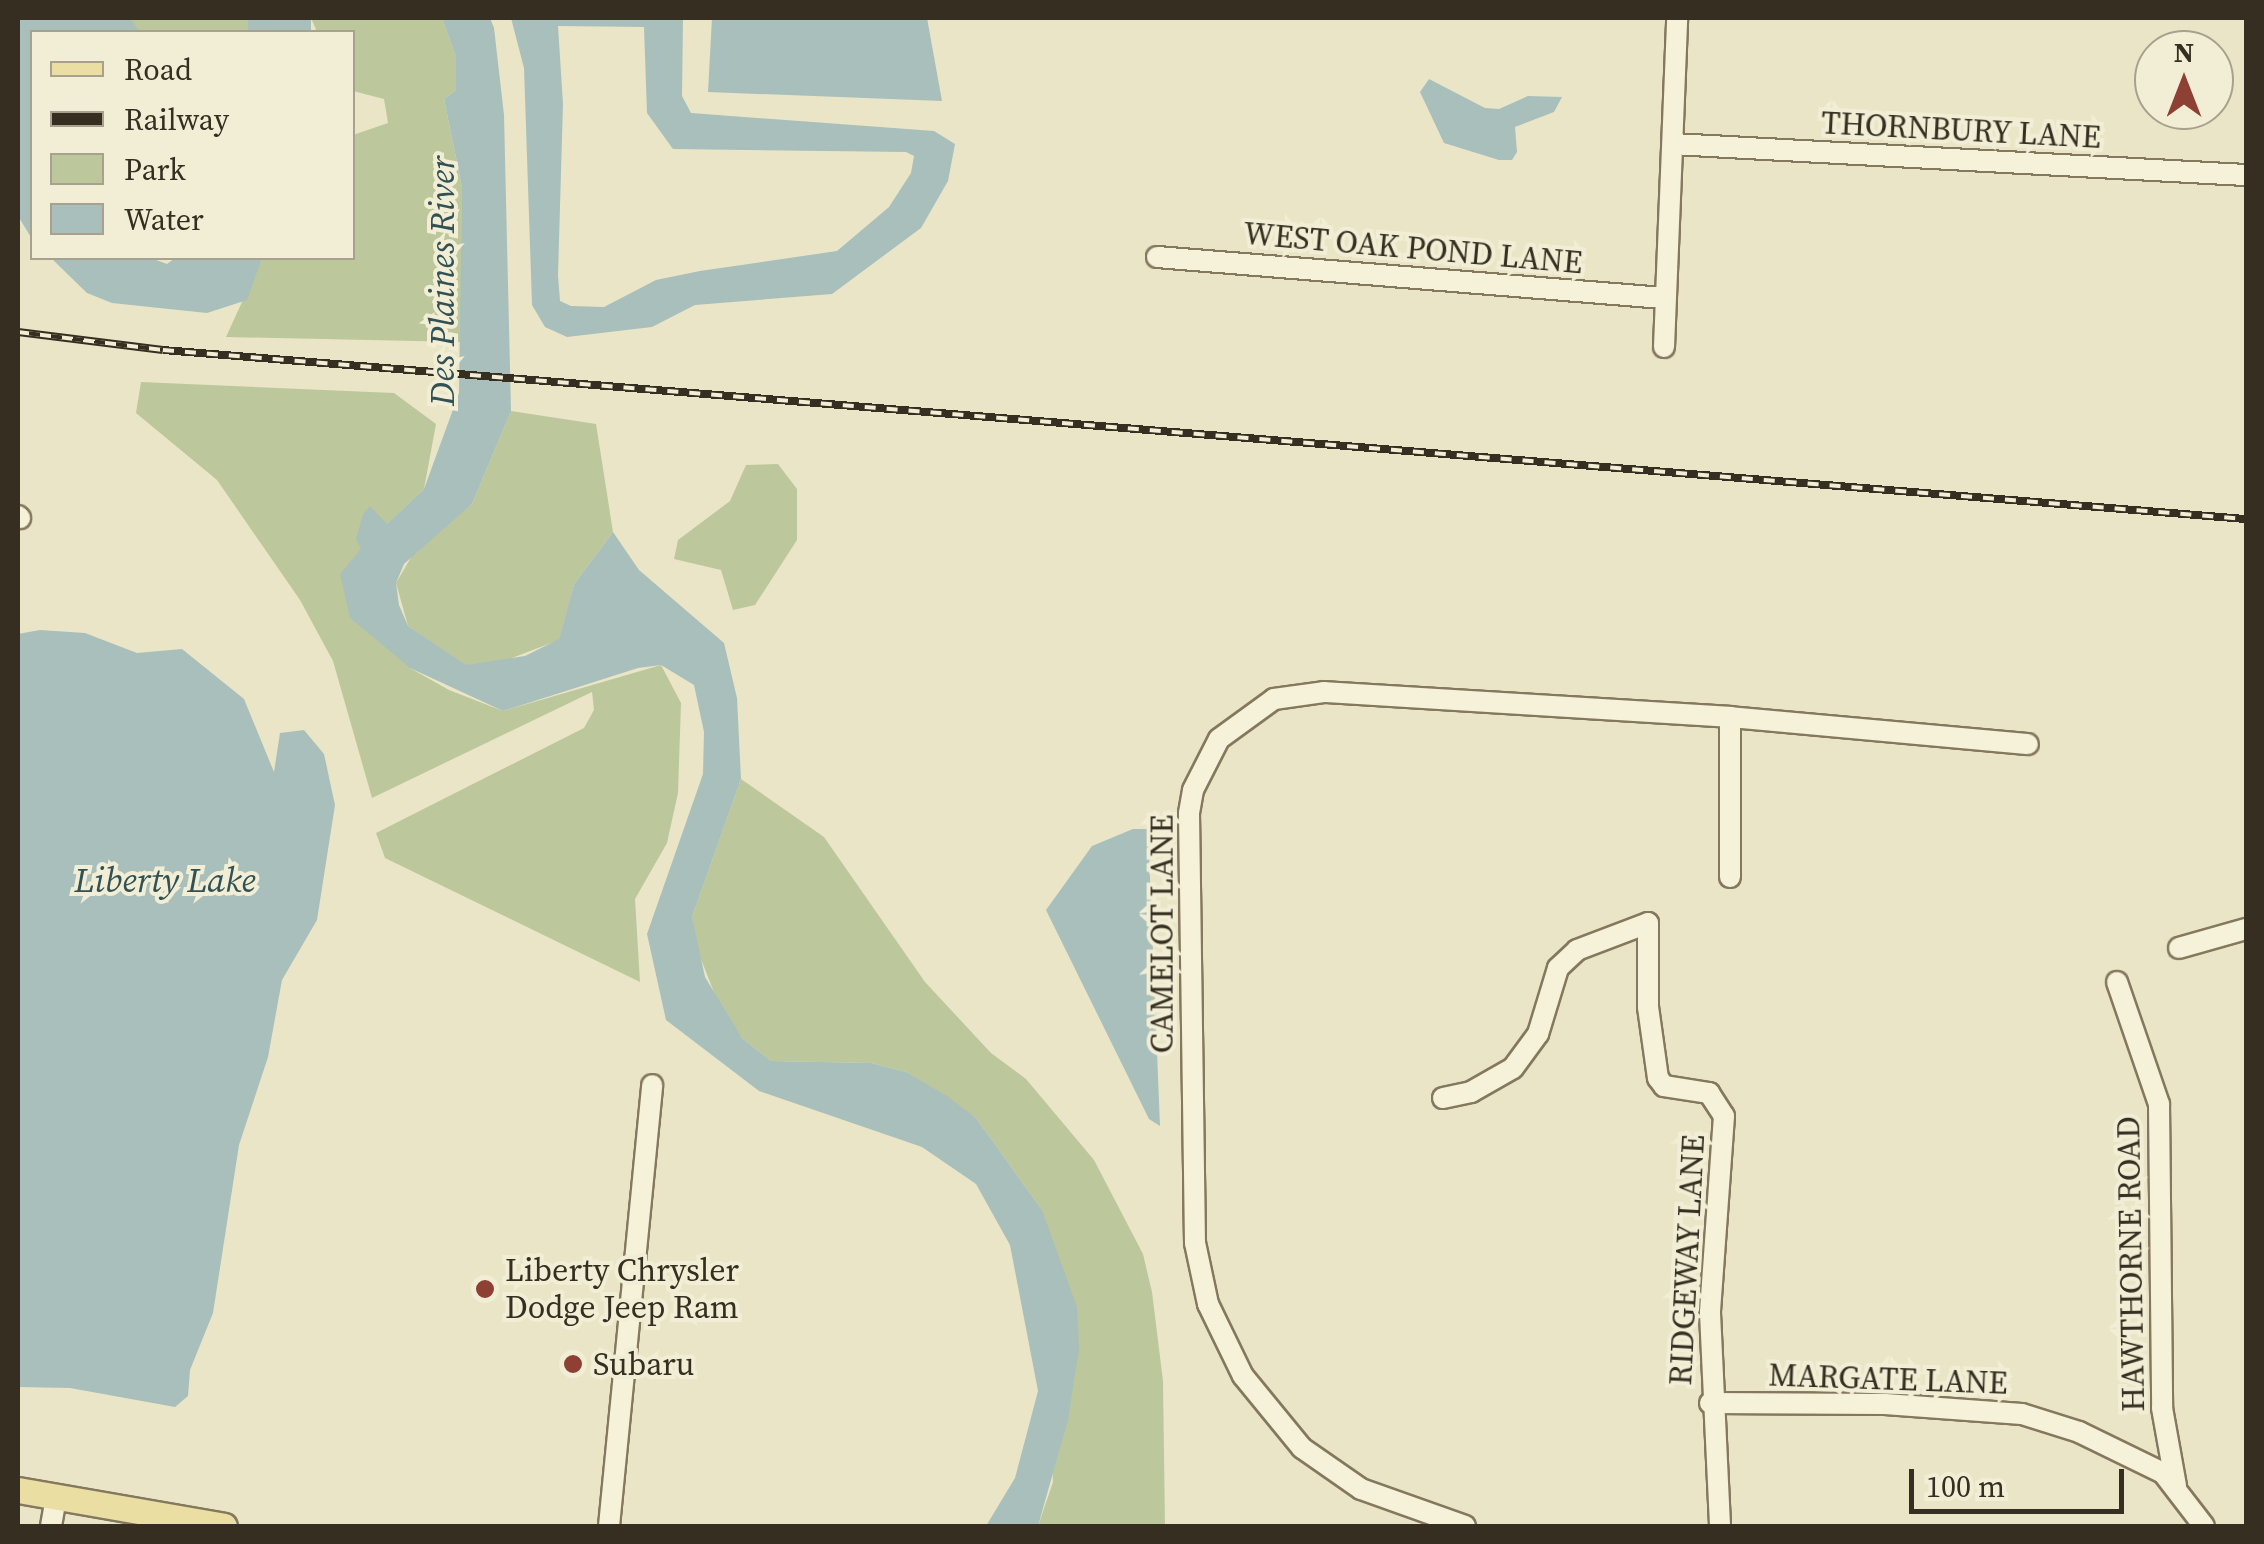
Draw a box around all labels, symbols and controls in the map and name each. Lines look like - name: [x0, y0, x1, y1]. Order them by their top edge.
- legend: [30, 30, 355, 260]
- north arrow: [2134, 30, 2234, 130]
- text: N: [2174, 33, 2194, 71]
- text: Road: [124, 49, 192, 90]
- text: Railway: [124, 99, 229, 140]
- street label: THORNBURY LANE: [1820, 103, 2102, 157]
- text: Park: [124, 149, 186, 190]
- water label: Des Plaines River: [421, 156, 463, 406]
- text: Water: [124, 199, 204, 240]
- street label: WEST OAK POND LANE: [1242, 214, 1584, 282]
- street label: CAMELOT LANE: [1143, 814, 1181, 1054]
- water label: Liberty Lake: [74, 859, 256, 901]
- street label: HAWTHORNE ROAD: [2109, 1116, 2153, 1412]
- street label: RIDGEWAY LANE: [1661, 1133, 1713, 1387]
- place label: Liberty Chrysler Dodge Jeep Ram: [505, 1252, 739, 1327]
- marker: Liberty Chrysler Dodge Jeep Ram: [474, 1278, 496, 1300]
- place label: Subaru: [593, 1345, 695, 1383]
- marker: Subaru: [562, 1353, 584, 1375]
- street label: MARGATE LANE: [1768, 1356, 2008, 1402]
- scale bar: [1914, 1449, 2129, 1511]
- text: 100 m: [1926, 1466, 2005, 1507]

